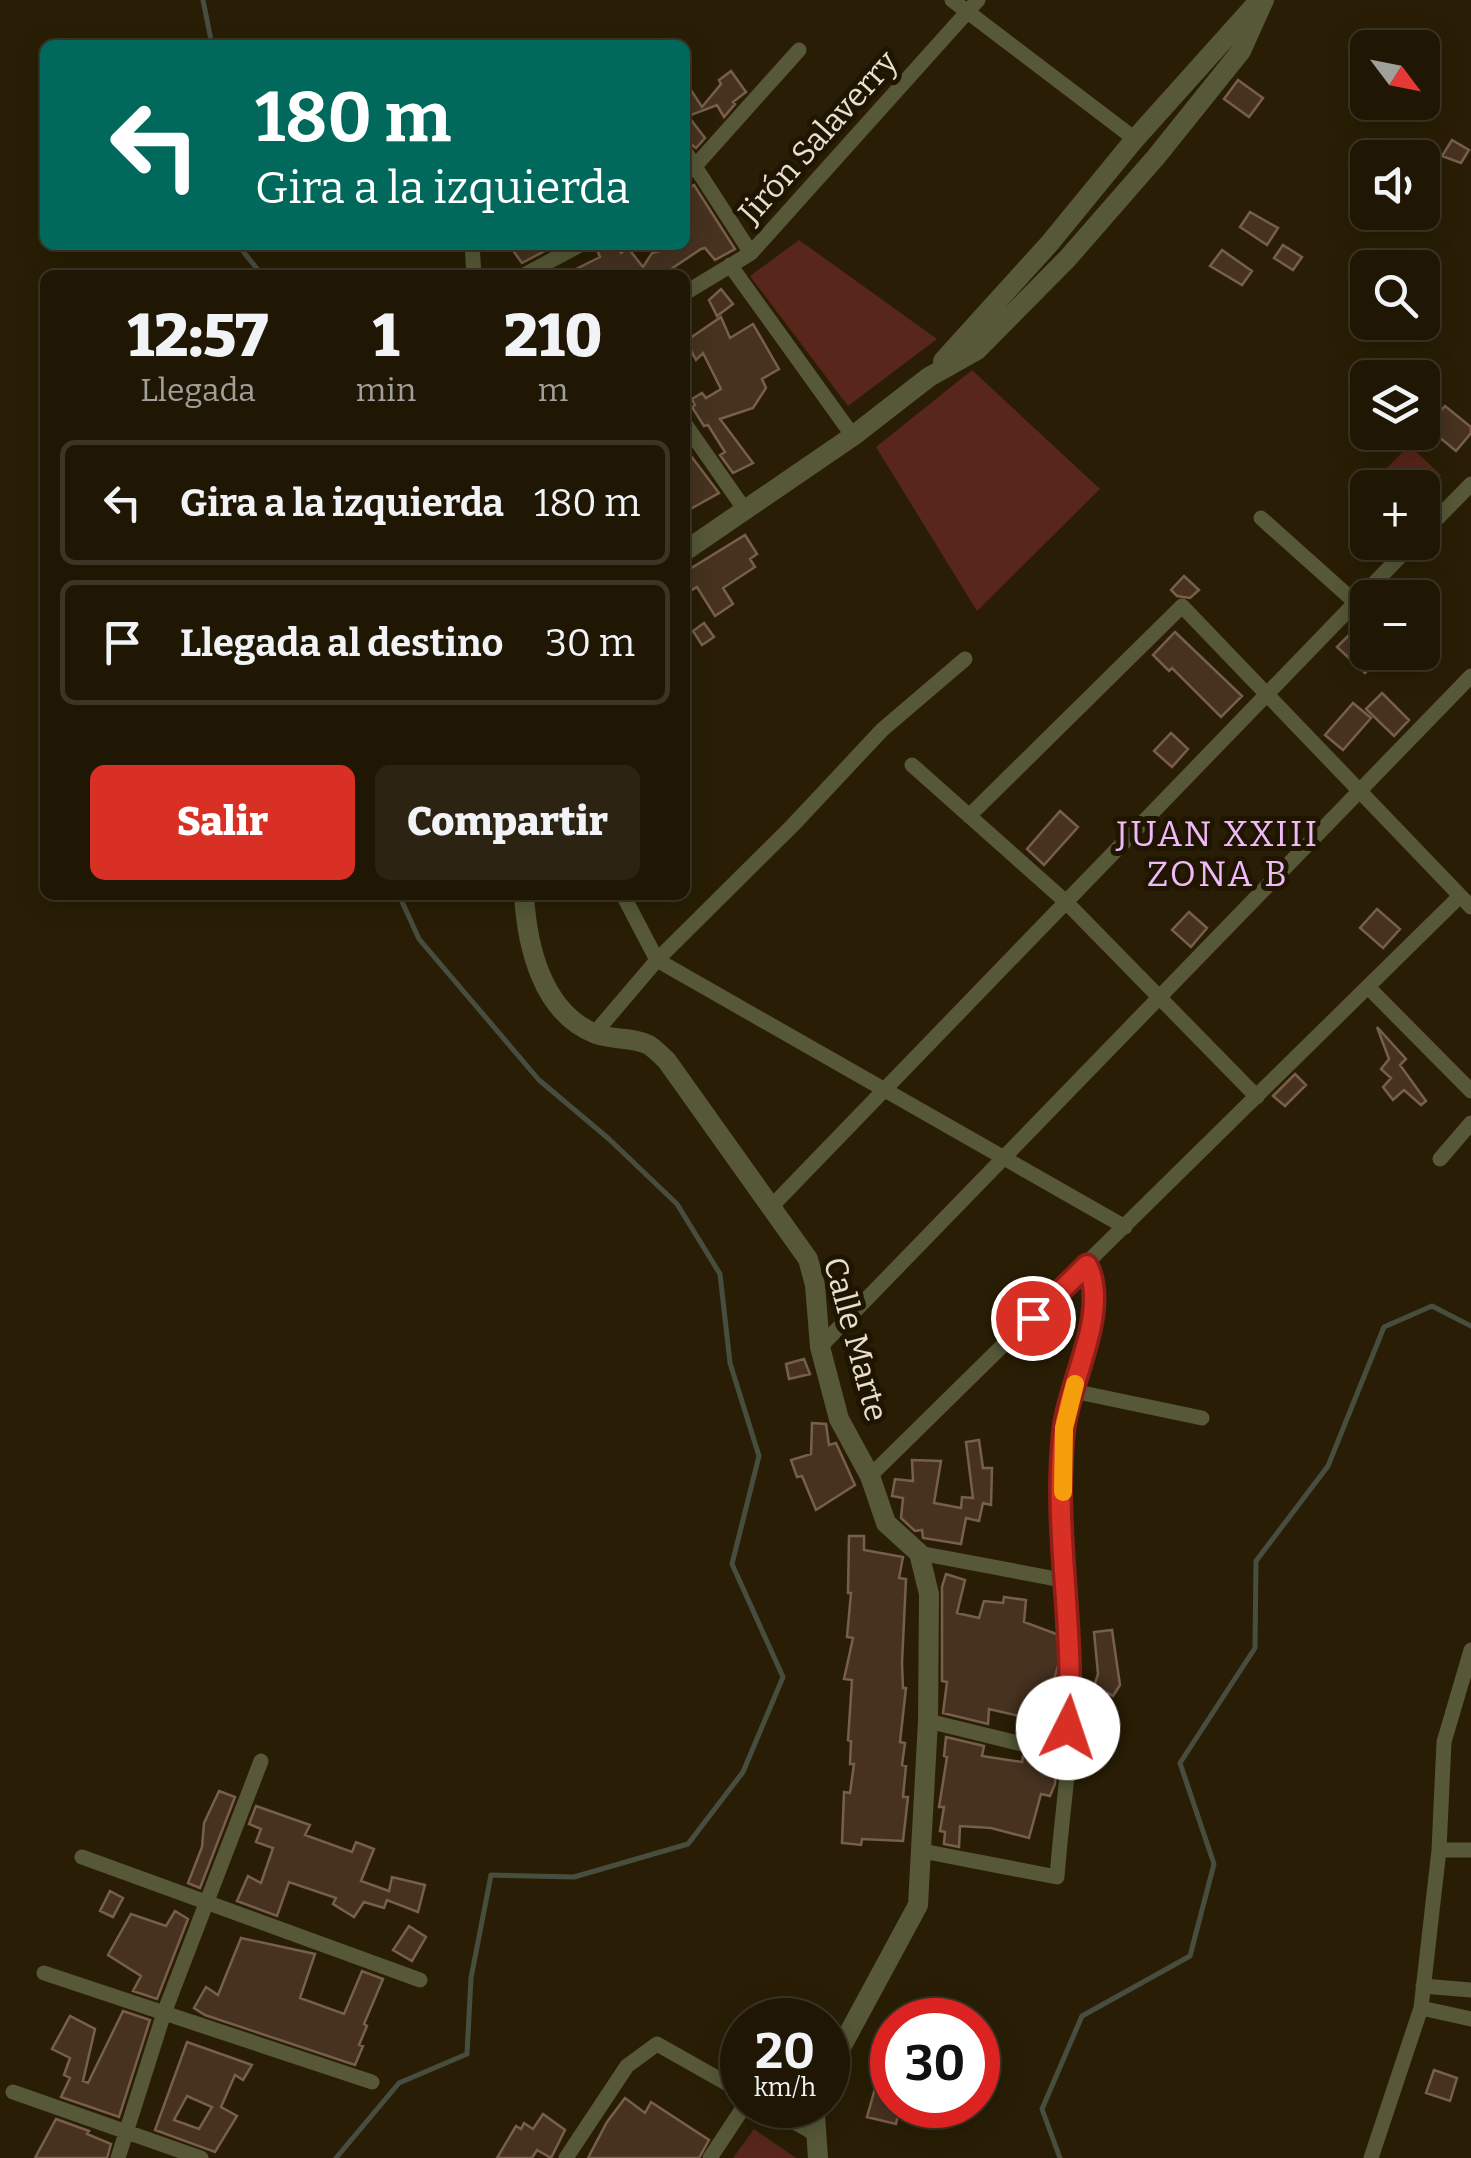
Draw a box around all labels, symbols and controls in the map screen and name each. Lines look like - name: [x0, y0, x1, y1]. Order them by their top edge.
- north arrow: [1350, 30, 1440, 120]
- map controls: [1350, 30, 1440, 670]
- street label: Jirón Salaverry: [730, 42, 906, 232]
- text: 180 m: [255, 76, 451, 160]
- icon: left: [90, 80, 220, 210]
- button: sound: [1350, 140, 1440, 230]
- text: Gira a la izquierda: [255, 161, 630, 215]
- button: search: [1350, 250, 1440, 340]
- text: 12:57: [128, 300, 268, 372]
- text: 1: [373, 300, 399, 372]
- text: 210: [504, 300, 602, 372]
- button: layers: [1350, 360, 1440, 450]
- text: Llegada: [140, 371, 256, 409]
- text: min: [356, 371, 416, 409]
- text: m: [538, 371, 568, 409]
- button: +: [1350, 470, 1440, 560]
- icon: left: [95, 475, 150, 530]
- text: Gira a la izquierda: [180, 480, 504, 526]
- text: 180 m: [534, 480, 640, 526]
- button: −: [1350, 580, 1440, 670]
- icon: arrive: [95, 615, 150, 670]
- text: Llegada al destino: [180, 620, 503, 666]
- text: 30 m: [545, 620, 635, 666]
- button: Salir: [90, 765, 355, 880]
- button: Compartir: [375, 765, 640, 880]
- district label: JUAN XXIII ZONA B: [1115, 813, 1320, 895]
- street label: Calle Marte: [816, 1253, 896, 1425]
- pin: [991, 1276, 1076, 1361]
- icon: arrive: [1006, 1291, 1061, 1346]
- position arrow: [1016, 1676, 1120, 1780]
- speed limit sign: 30: [870, 1998, 1000, 2128]
- text: 20: [755, 2021, 815, 2081]
- text: km/h: [754, 2073, 816, 2103]

